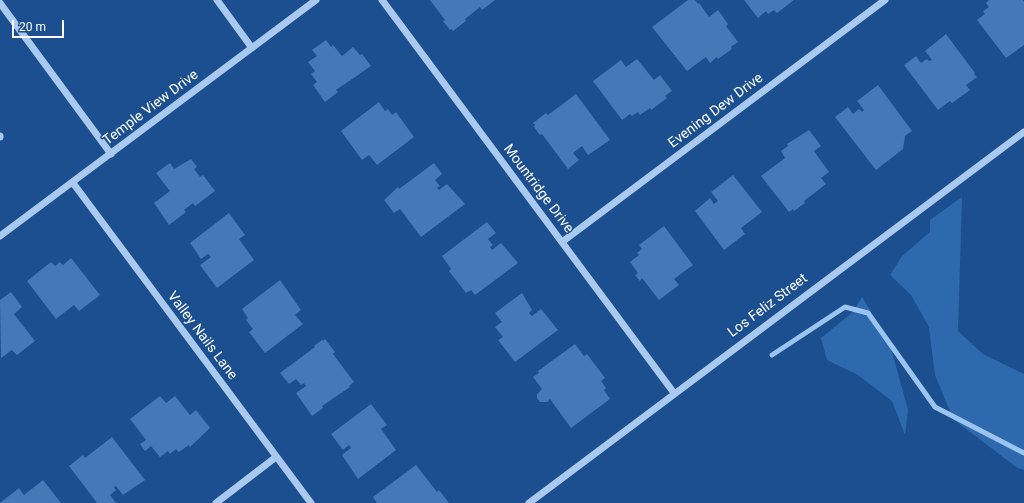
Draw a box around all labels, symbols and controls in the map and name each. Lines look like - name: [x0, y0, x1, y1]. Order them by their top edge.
- scale bar: [14, 12, 66, 38]
- text: 20 m: [19, 20, 46, 34]
- street label: Temple View Drive: [100, 67, 202, 149]
- street label: Evening Dew Drive: [665, 70, 767, 152]
- street label: Mountridge Drive: [499, 141, 577, 237]
- street label: Los Feliz Street: [725, 271, 811, 341]
- street label: Valley Nails Lane: [163, 289, 241, 383]

